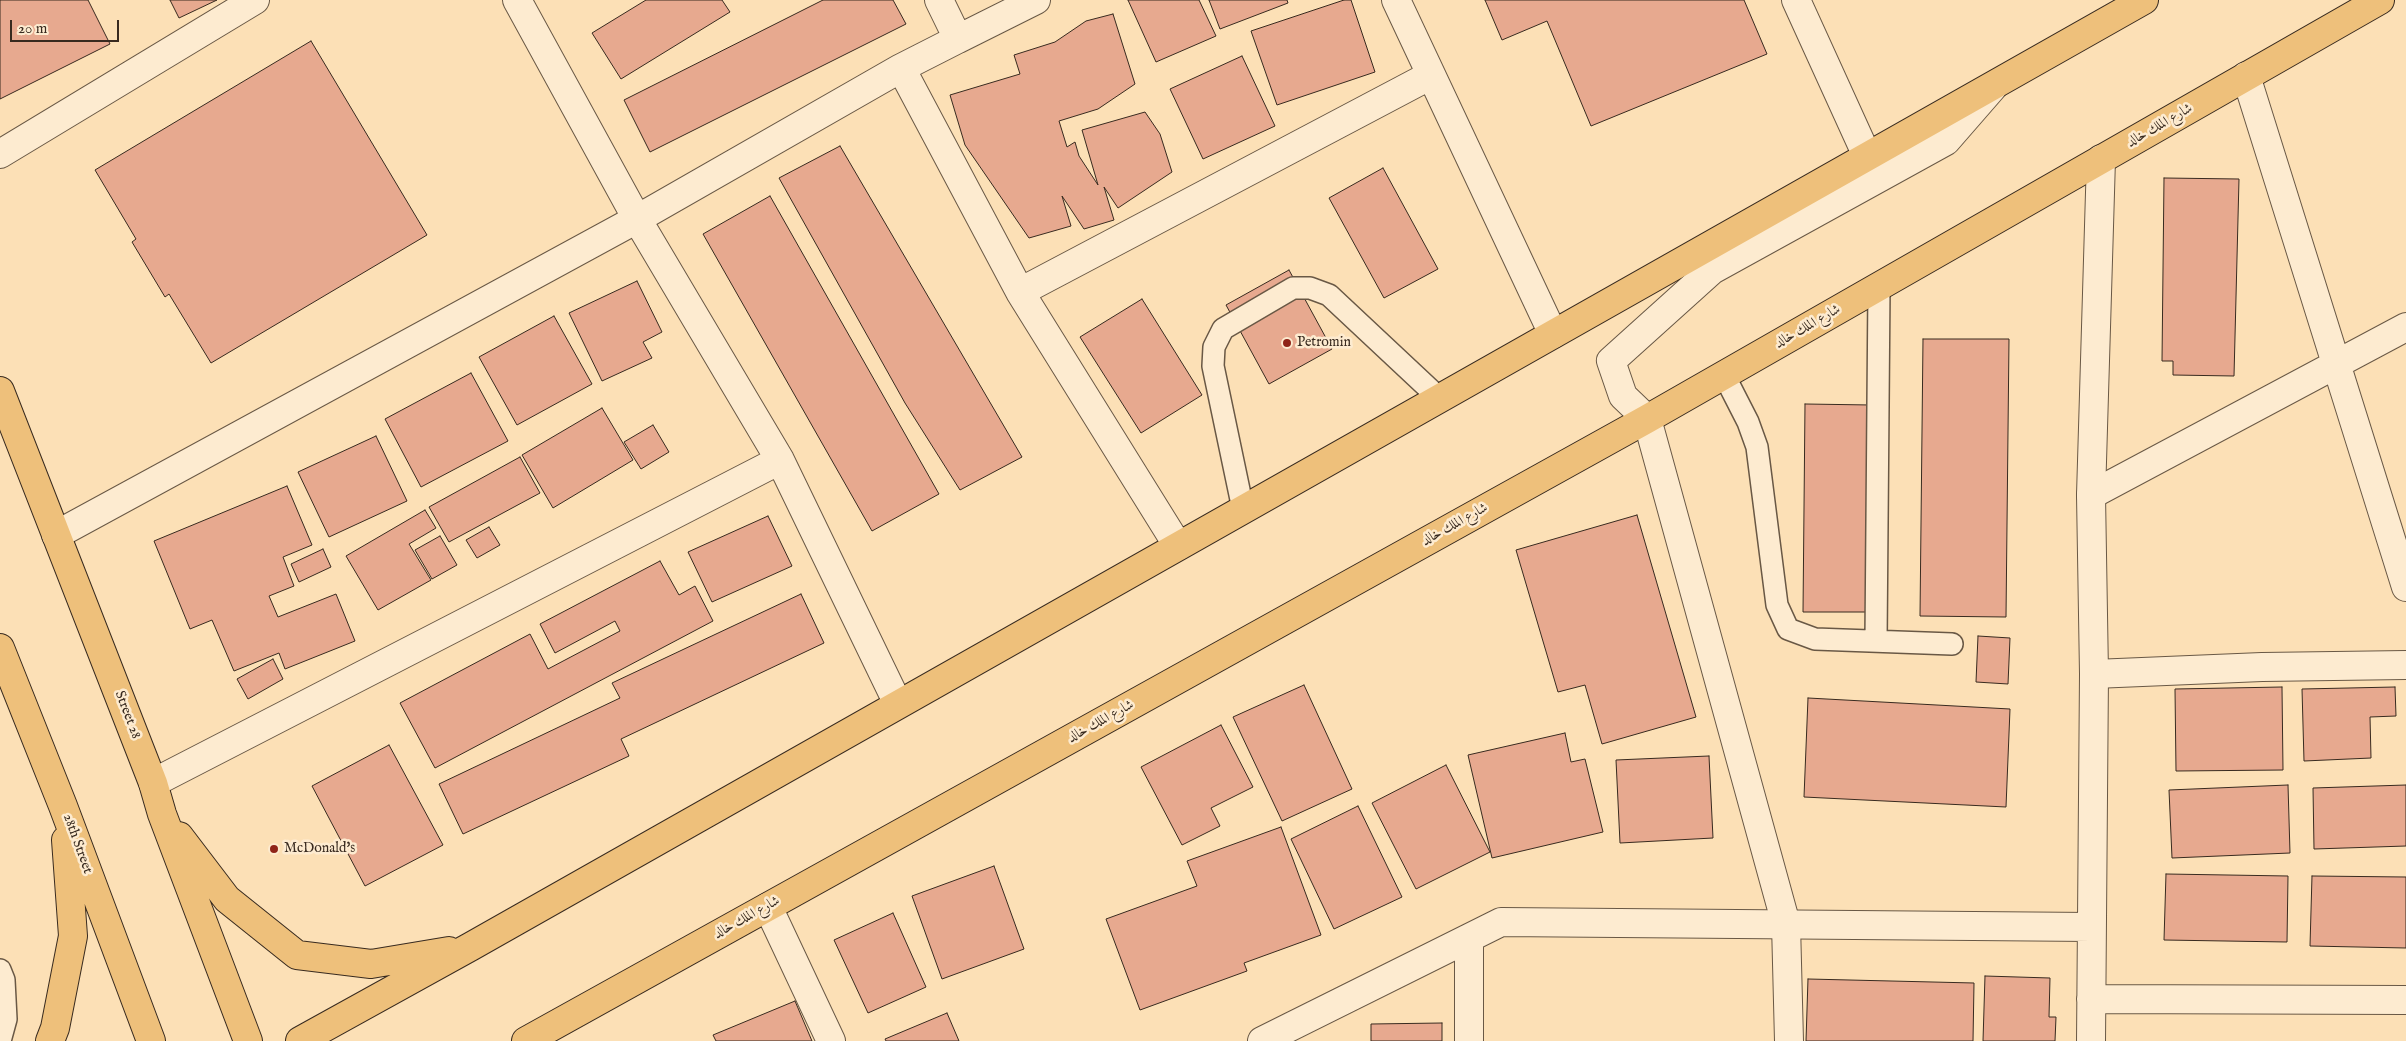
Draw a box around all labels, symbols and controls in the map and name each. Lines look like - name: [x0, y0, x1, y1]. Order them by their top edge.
- scale bar: [12, 10, 121, 42]
- text: 20 m: [18, 19, 47, 38]
- street label: شارع الملك خالد: [2124, 100, 2196, 152]
- street label: شارع الملك خالد: [1772, 301, 1844, 353]
- place label: Petromin: [1297, 335, 1351, 351]
- marker: Petromin: [1281, 337, 1293, 349]
- street label: شارع الملك خالد: [1419, 500, 1491, 550]
- street label: Street 28: [110, 689, 144, 741]
- street label: شارع الملك خالد: [1065, 697, 1137, 747]
- street label: 28th Street: [58, 812, 96, 876]
- place label: McDonald's: [284, 841, 355, 857]
- marker: McDonald's: [268, 843, 280, 855]
- street label: شارع الملك خالد: [711, 893, 783, 943]

